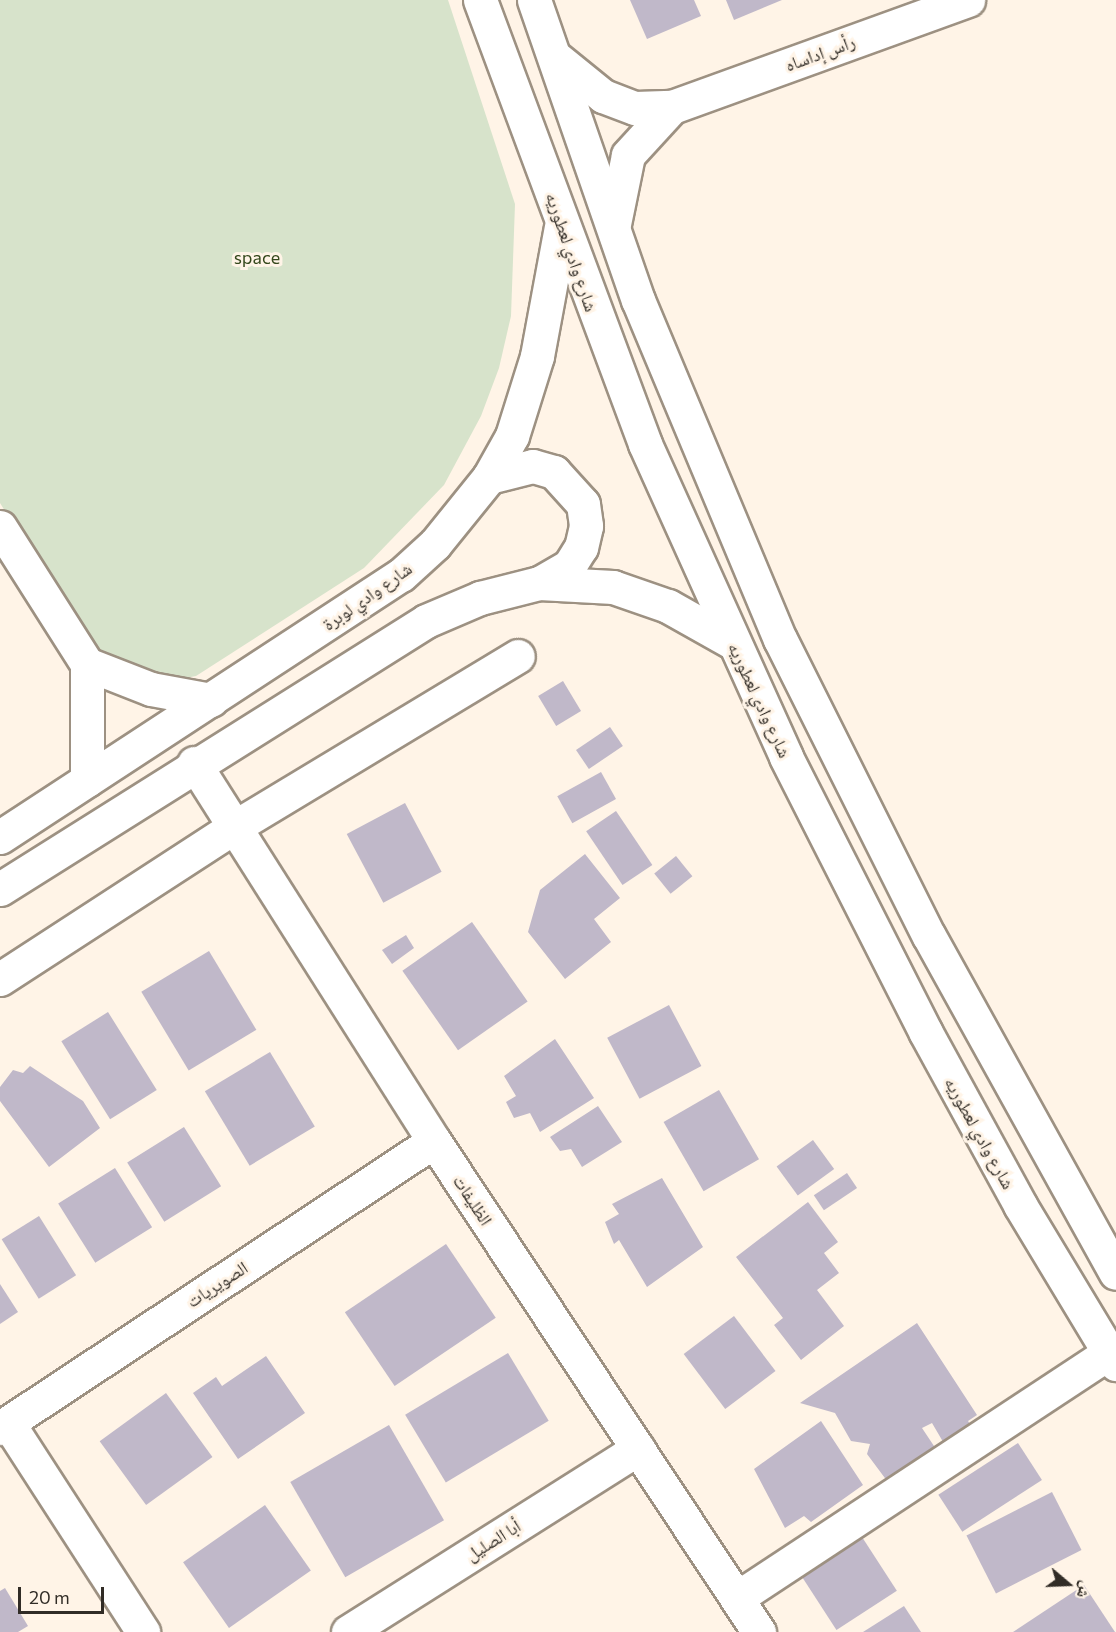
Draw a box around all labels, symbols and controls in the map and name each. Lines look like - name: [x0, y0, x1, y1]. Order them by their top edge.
- street label: رأس إداساه: [782, 30, 858, 76]
- street label: شارع وادي لعطوريه: [541, 190, 603, 314]
- park label: space: [234, 246, 280, 268]
- street label: شارع وادي لوبرة: [318, 557, 416, 635]
- street label: شارع وادي لعطوريه: [724, 639, 796, 761]
- street label: شارع وادي لعطوريه: [940, 1073, 1020, 1193]
- street label: الظليفات: [449, 1171, 497, 1229]
- street label: الصويريات: [182, 1256, 252, 1312]
- street label: أبا الصليل: [461, 1515, 525, 1565]
- north arrow: [1038, 1554, 1098, 1614]
- scale bar: [21, 1575, 106, 1613]
- text: ش: [1074, 1579, 1097, 1601]
- text: 20 m: [29, 1586, 70, 1608]

